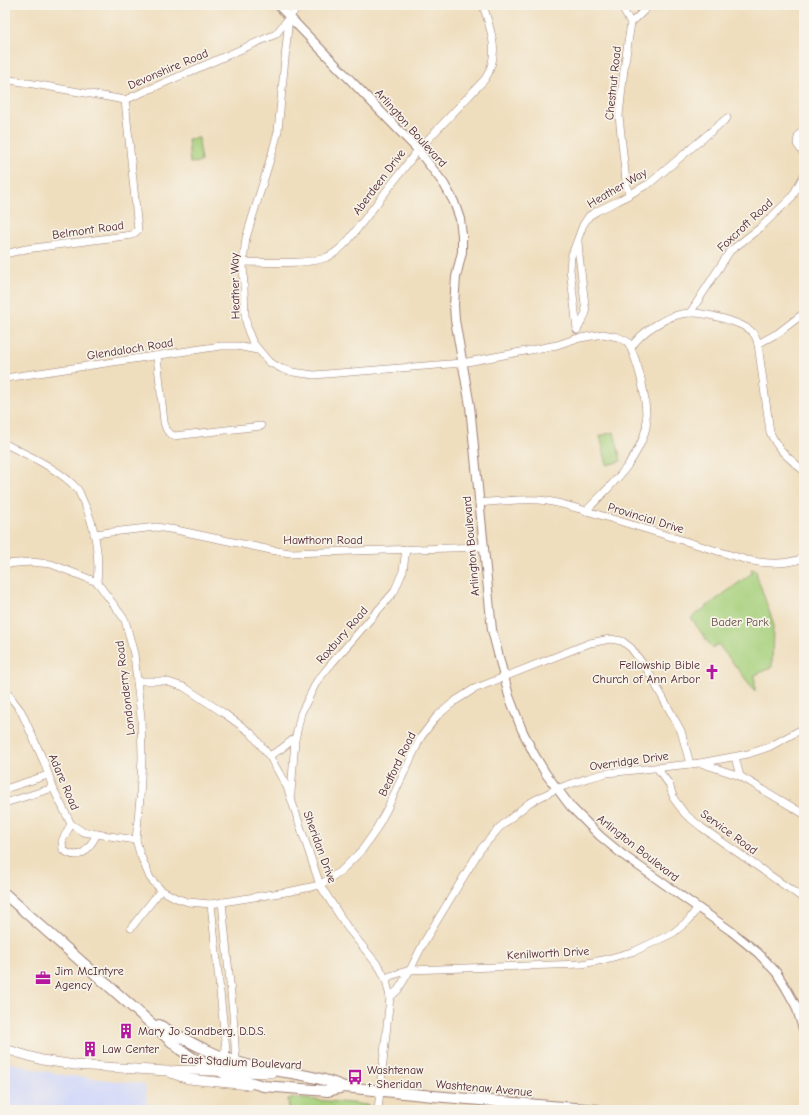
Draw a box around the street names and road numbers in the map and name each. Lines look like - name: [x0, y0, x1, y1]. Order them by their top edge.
- street label: Chestnut Road: [602, 45, 624, 121]
- street label: Devonshire Road: [126, 46, 210, 92]
- street label: Arlington Boulevard: [372, 86, 450, 170]
- street label: Aberdeen Drive: [350, 146, 408, 218]
- street label: Heather Way: [585, 165, 650, 211]
- street label: Foxcroft Road: [714, 196, 776, 254]
- street label: Belmont Road: [51, 218, 125, 242]
- street label: Heather Way: [227, 252, 243, 319]
- street label: Glendaloch Road: [86, 335, 174, 363]
- street label: Arlington Boulevard: [460, 495, 482, 597]
- street label: Provincial Drive: [606, 500, 686, 536]
- street label: Hawthorn Road: [283, 533, 363, 547]
- street label: Roxbury Road: [313, 603, 371, 667]
- street label: Londonderry Road: [112, 640, 138, 736]
- street label: Bedford Road: [375, 729, 419, 799]
- street label: Overridge Drive: [589, 749, 669, 773]
- street label: Adare Road: [46, 752, 82, 812]
- street label: Service Road: [698, 807, 760, 857]
- street label: Sheridan Drive: [300, 809, 340, 885]
- street label: Arlington Boulevard: [594, 812, 682, 884]
- street label: Kenilworth Drive: [506, 944, 590, 962]
- street label: East Stadium Boulevard: [180, 1052, 302, 1072]
- street label: Washtenaw Avenue: [435, 1077, 533, 1099]

